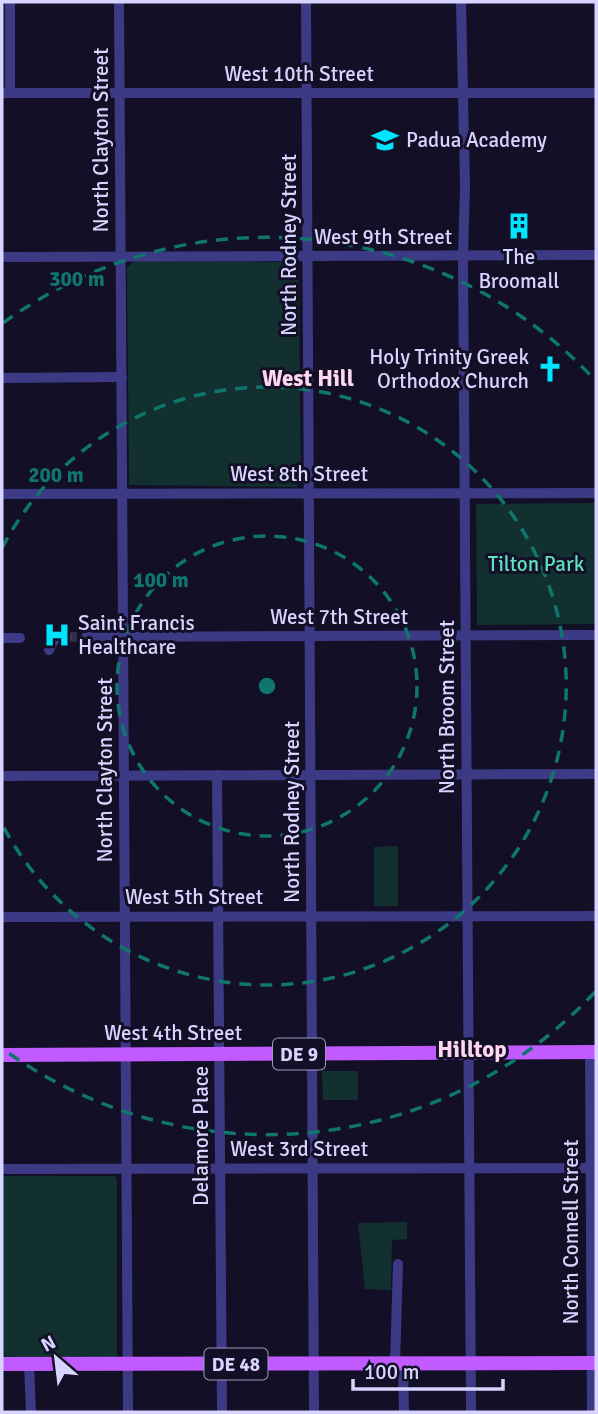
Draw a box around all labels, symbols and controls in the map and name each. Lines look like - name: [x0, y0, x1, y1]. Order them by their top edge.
- street label: North Clayton Street: [88, 48, 114, 232]
- street label: West 10th Street: [224, 61, 374, 87]
- school or university icon: Padua Academy: [370, 125, 400, 155]
- place label: Padua Academy: [406, 127, 547, 153]
- street label: North Rodney Street: [276, 154, 302, 336]
- building icon: The Broomall: [504, 211, 534, 241]
- street label: West 9th Street: [314, 224, 452, 250]
- place label: The Broomall: [478, 244, 560, 294]
- text: 300 m: [49, 266, 105, 292]
- place label: Holy Trinity Greek Orthodox Church: [369, 344, 529, 394]
- church icon: Holy Trinity Greek Orthodox Church: [535, 354, 565, 384]
- district label: West Hill: [262, 364, 354, 393]
- street label: West 8th Street: [230, 461, 368, 487]
- text: 200 m: [28, 462, 84, 488]
- park label: Tilton Park: [488, 551, 585, 577]
- text: 100 m: [133, 567, 189, 593]
- street label: West 7th Street: [270, 604, 408, 630]
- place label: Saint Francis Healthcare: [78, 610, 195, 660]
- hospital icon: Saint Francis Healthcare: [42, 620, 72, 650]
- street label: North Broom Street: [434, 620, 460, 794]
- centre of rings: [255, 674, 279, 698]
- street label: North Clayton Street: [92, 678, 118, 862]
- street label: North Rodney Street: [279, 721, 305, 903]
- street label: West 5th Street: [125, 884, 263, 910]
- street label: West 4th Street: [104, 1020, 242, 1046]
- district label: Hilltop: [437, 1035, 507, 1064]
- road number: DE 9: [273, 1038, 325, 1070]
- street label: Delamore Place: [188, 1066, 214, 1206]
- street label: West 3rd Street: [230, 1136, 368, 1162]
- street label: North Connell Street: [558, 1139, 584, 1325]
- north arrow: [21, 1323, 91, 1393]
- text: N: [37, 1330, 60, 1358]
- road number: DE 48: [204, 1348, 268, 1380]
- scale bar: [353, 1348, 504, 1392]
- text: 100 m: [364, 1359, 419, 1385]

